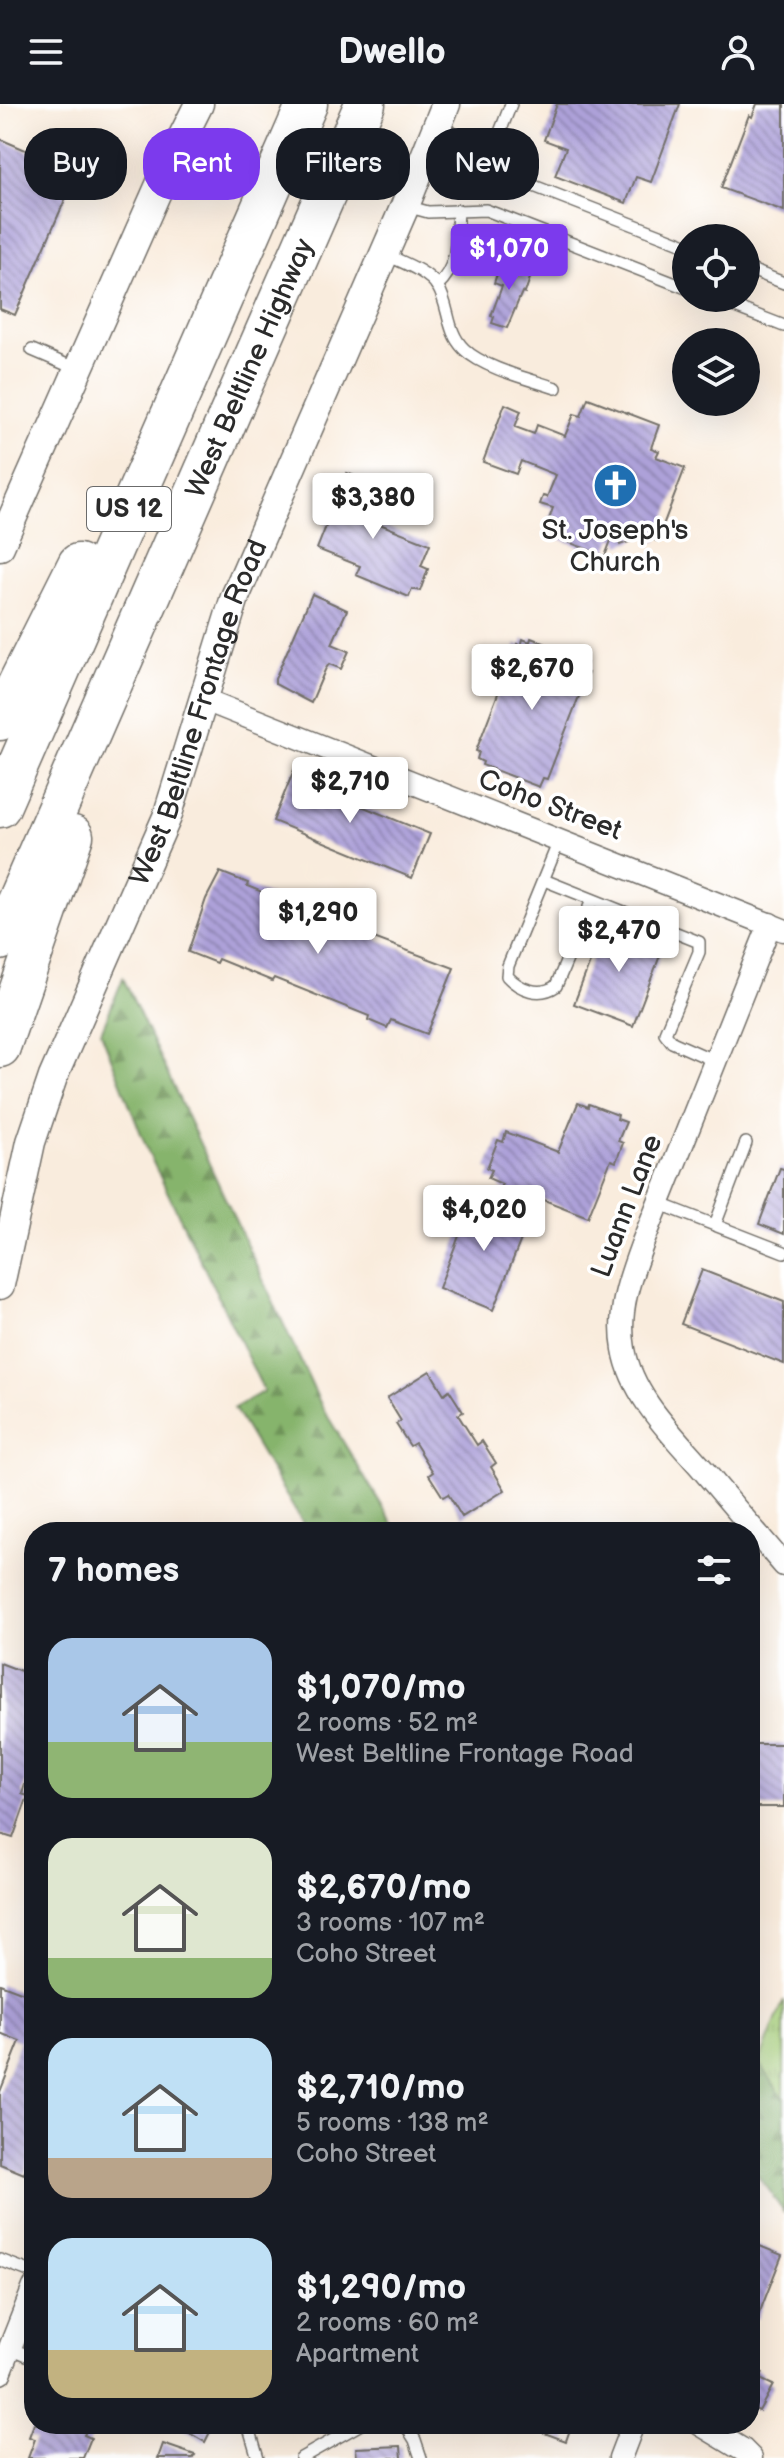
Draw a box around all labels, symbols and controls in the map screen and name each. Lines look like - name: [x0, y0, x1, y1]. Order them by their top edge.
- icon: menu: [24, 30, 68, 74]
- icon: person: [716, 30, 760, 74]
- text: Dwello: [338, 31, 446, 74]
- chip: Buy: [24, 128, 127, 200]
- chip: Rent: [143, 128, 260, 200]
- chip: Filters: [276, 128, 410, 200]
- chip: New: [426, 128, 539, 200]
- pin: $1,070: [444, 224, 574, 292]
- map controls: [672, 224, 760, 416]
- button: locate: [672, 224, 760, 312]
- street label: West Beltline Highway: [179, 233, 321, 503]
- text: $1,070: [469, 234, 549, 265]
- button: layers: [672, 328, 760, 416]
- church icon: St. Joseph's Church: [591, 461, 639, 509]
- pin: $3,380: [308, 473, 438, 541]
- text: $3,380: [330, 483, 416, 514]
- road number: US 12: [87, 487, 171, 531]
- place label: St. Joseph's Church: [542, 514, 689, 579]
- street label: West Beltline Frontage Road: [123, 535, 274, 890]
- pin: $2,670: [467, 644, 597, 712]
- text: $2,670: [490, 654, 574, 685]
- pin: $2,710: [285, 757, 415, 825]
- street label: Coho Street: [474, 763, 627, 848]
- text: $2,710: [310, 767, 390, 798]
- pin: $1,290: [253, 888, 383, 956]
- text: $1,290: [278, 898, 358, 929]
- pin: $2,470: [554, 906, 684, 974]
- text: $2,470: [577, 916, 661, 947]
- street label: Luann Lane: [585, 1130, 669, 1282]
- pin: $4,020: [419, 1185, 549, 1253]
- text: $4,020: [441, 1195, 527, 1226]
- icon: filters: [692, 1548, 736, 1592]
- text: 7 homes: [48, 1550, 179, 1591]
- text: $1,070/mo: [296, 1667, 466, 1708]
- icon: home: [112, 1670, 208, 1766]
- text: 2 rooms · 52 m²: [296, 1708, 478, 1739]
- text: West Beltline Frontage Road: [296, 1739, 634, 1770]
- text: $2,670/mo: [296, 1867, 471, 1908]
- icon: home: [112, 1870, 208, 1966]
- text: 3 rooms · 107 m²: [296, 1908, 485, 1939]
- text: Coho Street: [296, 1939, 436, 1970]
- text: $2,710/mo: [296, 2067, 465, 2108]
- icon: home: [112, 2070, 208, 2166]
- text: 5 rooms · 138 m²: [296, 2108, 489, 2139]
- text: Coho Street: [296, 2139, 436, 2170]
- text: $1,290/mo: [296, 2267, 466, 2308]
- icon: home: [112, 2270, 208, 2366]
- text: 2 rooms · 60 m²: [296, 2308, 479, 2339]
- text: Apartment: [296, 2339, 419, 2370]

